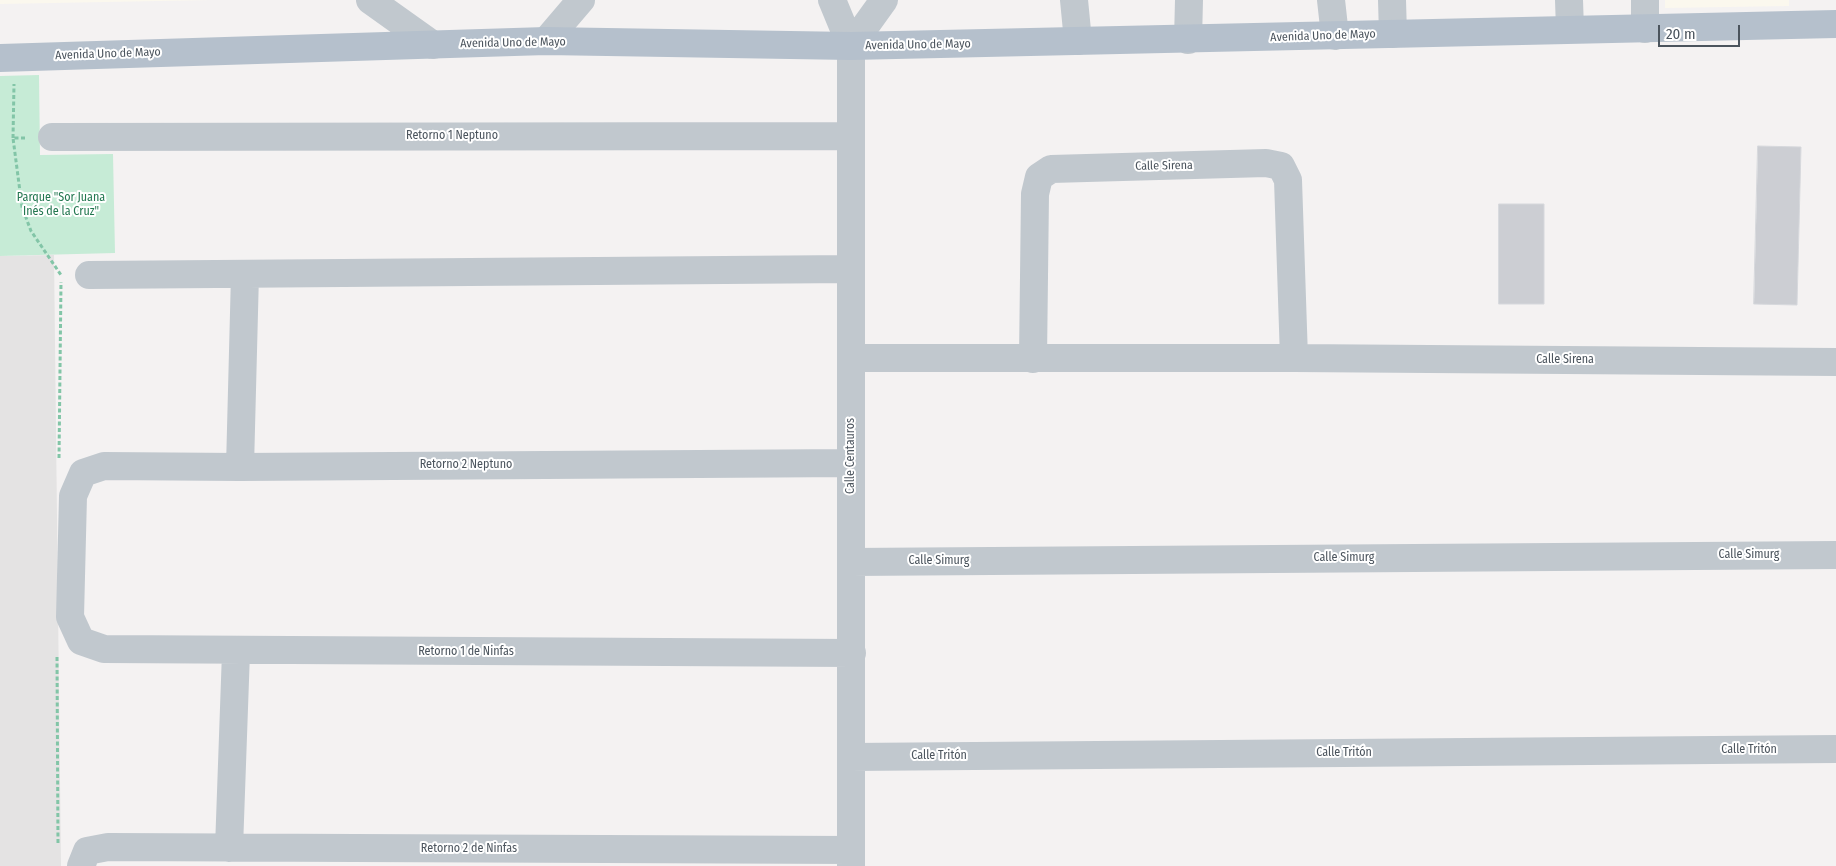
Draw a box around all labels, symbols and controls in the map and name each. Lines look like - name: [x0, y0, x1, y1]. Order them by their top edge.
- scale bar: [1661, 15, 1744, 47]
- text: 20 m: [1666, 25, 1696, 43]
- street label: Avenida Uno de Mayo: [1270, 27, 1376, 45]
- street label: Avenida Uno de Mayo: [460, 35, 566, 51]
- street label: Avenida Uno de Mayo: [865, 37, 971, 53]
- street label: Avenida Uno de Mayo: [55, 45, 161, 63]
- street label: Retorno 1 Neptuno: [406, 129, 498, 143]
- street label: Calle Sirena: [1135, 158, 1193, 174]
- park label: Parque "Sor Juana Inés de la Cruz": [17, 191, 105, 219]
- street label: Calle Sirena: [1536, 353, 1594, 367]
- street label: Calle Centauros: [844, 418, 858, 494]
- street label: Retorno 2 Neptuno: [420, 458, 512, 472]
- street label: Calle Simurg: [1719, 548, 1779, 562]
- street label: Calle Simurg: [1314, 551, 1374, 565]
- street label: Calle Simurg: [909, 554, 969, 568]
- street label: Retorno 1 de Ninfas: [418, 645, 514, 659]
- street label: Calle Tritón: [1721, 743, 1777, 757]
- street label: Calle Tritón: [1316, 746, 1372, 760]
- street label: Calle Tritón: [911, 749, 967, 763]
- street label: Retorno 2 de Ninfas: [421, 842, 517, 856]

